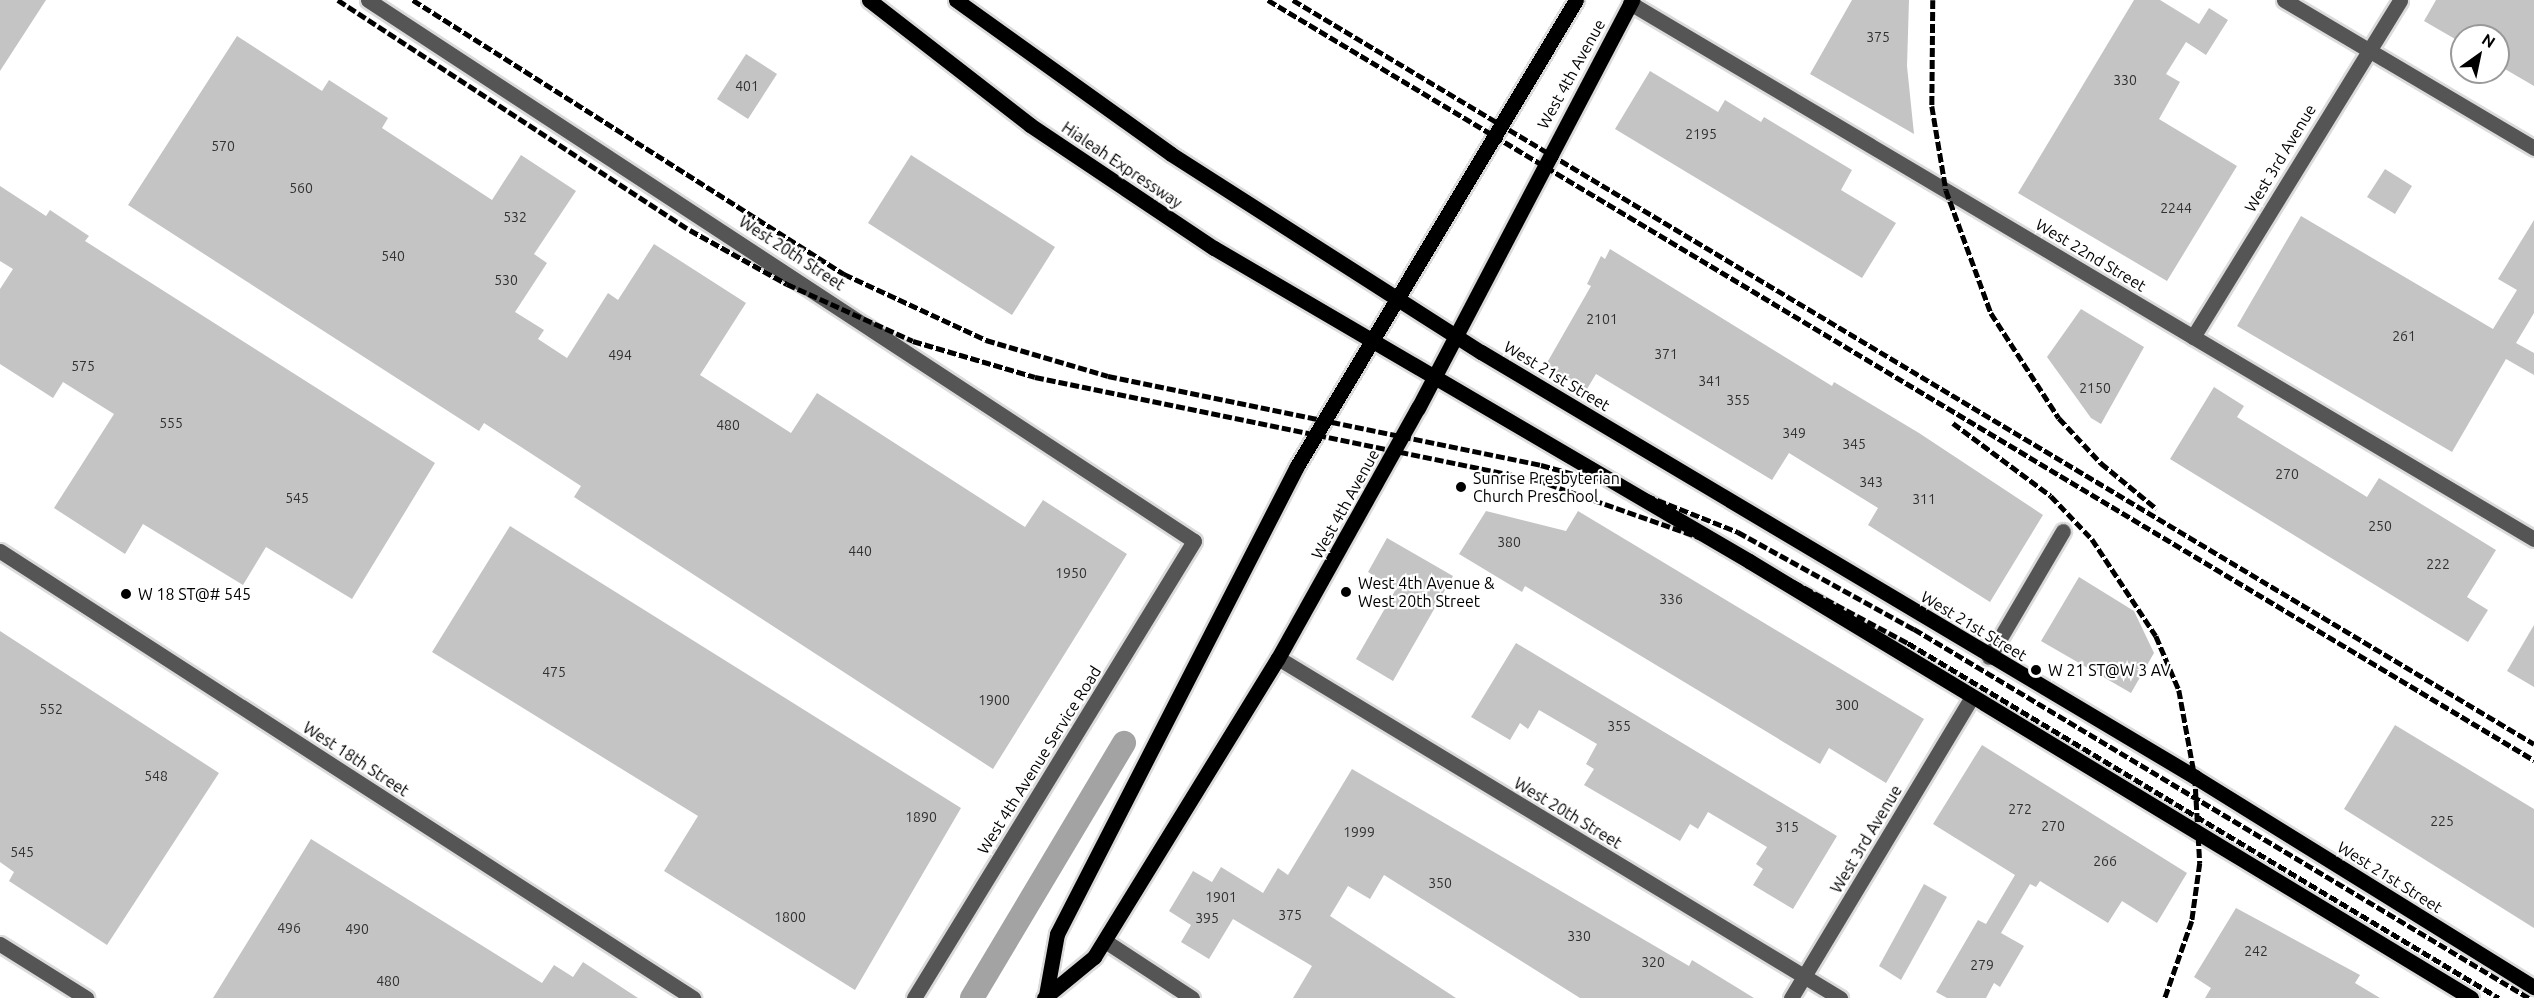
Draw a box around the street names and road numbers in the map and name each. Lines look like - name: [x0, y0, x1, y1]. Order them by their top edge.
- street label: West 4th Avenue: [1533, 16, 1609, 132]
- street label: West 3rd Avenue: [2240, 101, 2320, 215]
- street label: Hialeah Expressway: [1058, 118, 1186, 212]
- street label: West 20th Street: [736, 212, 848, 294]
- street label: West 22nd Street: [2032, 215, 2150, 295]
- street label: West 21st Street: [1501, 337, 1613, 415]
- street label: West 4th Avenue: [1307, 446, 1383, 562]
- street label: West 21st Street: [1918, 587, 2030, 665]
- street label: West 4th Avenue Service Road: [973, 662, 1105, 858]
- street label: West 18th Street: [300, 718, 412, 800]
- street label: West 20th Street: [1511, 773, 1625, 853]
- street label: West 3rd Avenue: [1826, 782, 1906, 896]
- street label: West 21st Street: [2334, 837, 2446, 917]

